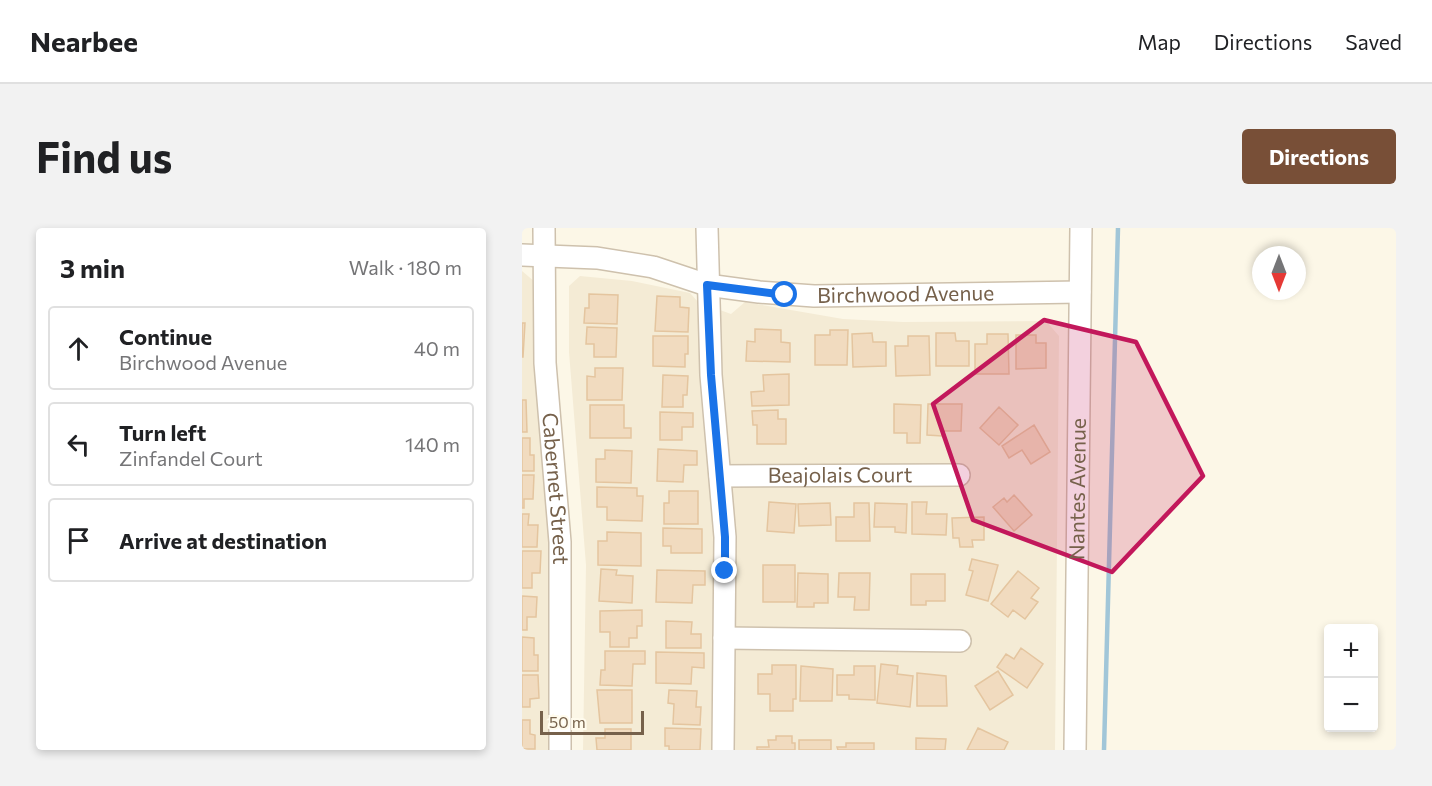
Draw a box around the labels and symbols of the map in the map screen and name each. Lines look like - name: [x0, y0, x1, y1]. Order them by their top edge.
- north arrow: [1252, 246, 1306, 300]
- street label: Birchwood Avenue: [817, 279, 994, 307]
- route start: [771, 281, 797, 307]
- street label: Cabernet Street: [538, 411, 574, 565]
- street label: Nantes Avenue: [1063, 418, 1090, 560]
- street label: Beajolais Court: [768, 461, 912, 487]
- route end: [711, 557, 737, 583]
- scale bar: [540, 708, 644, 736]

